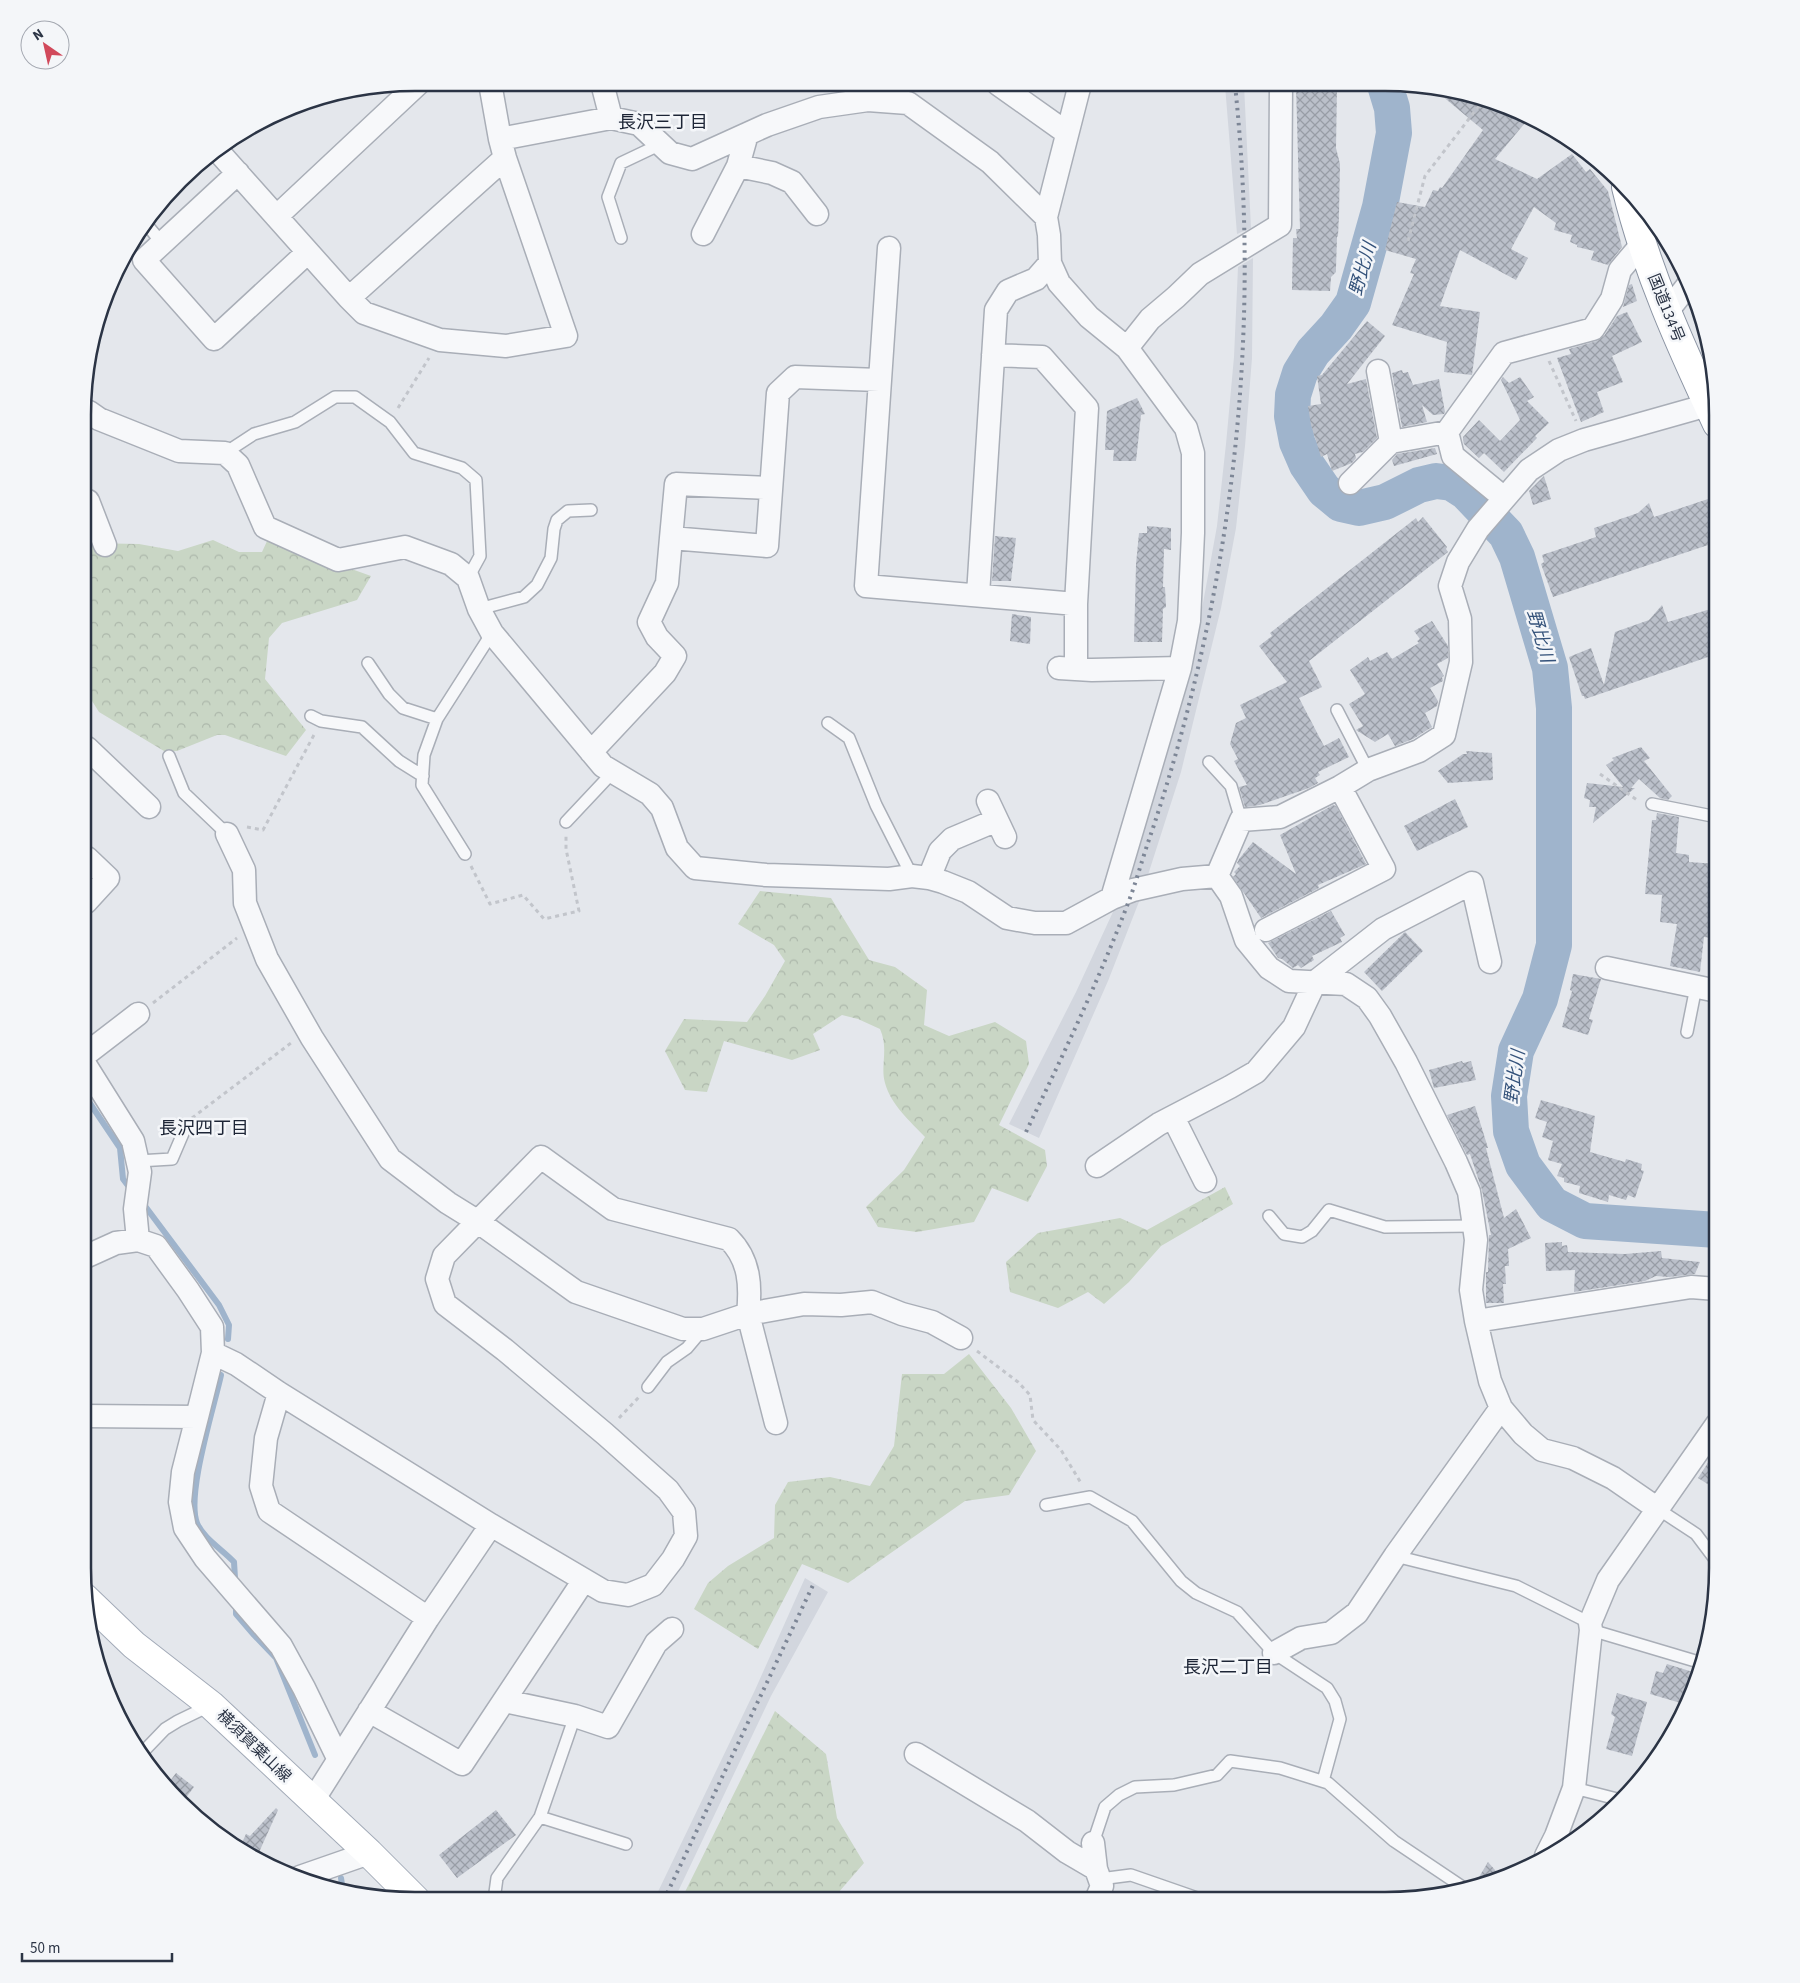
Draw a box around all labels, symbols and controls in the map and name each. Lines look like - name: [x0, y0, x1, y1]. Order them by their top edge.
- north arrow: [20, 20, 70, 70]
- text: N: [29, 24, 48, 46]
- district label: 長沢三丁目: [618, 110, 708, 135]
- water label: 野比川: [1344, 238, 1383, 298]
- street label: 国道134号: [1642, 271, 1690, 345]
- water label: 野比川: [1521, 607, 1560, 667]
- water label: 野比川: [1499, 1047, 1531, 1105]
- district label: 長沢四丁目: [159, 1116, 249, 1141]
- district label: 長沢二丁目: [1183, 1655, 1273, 1680]
- street label: 横須賀葉山線: [212, 1705, 296, 1787]
- scale bar: [22, 1930, 172, 1962]
- text: 50 m: [30, 1938, 60, 1959]

